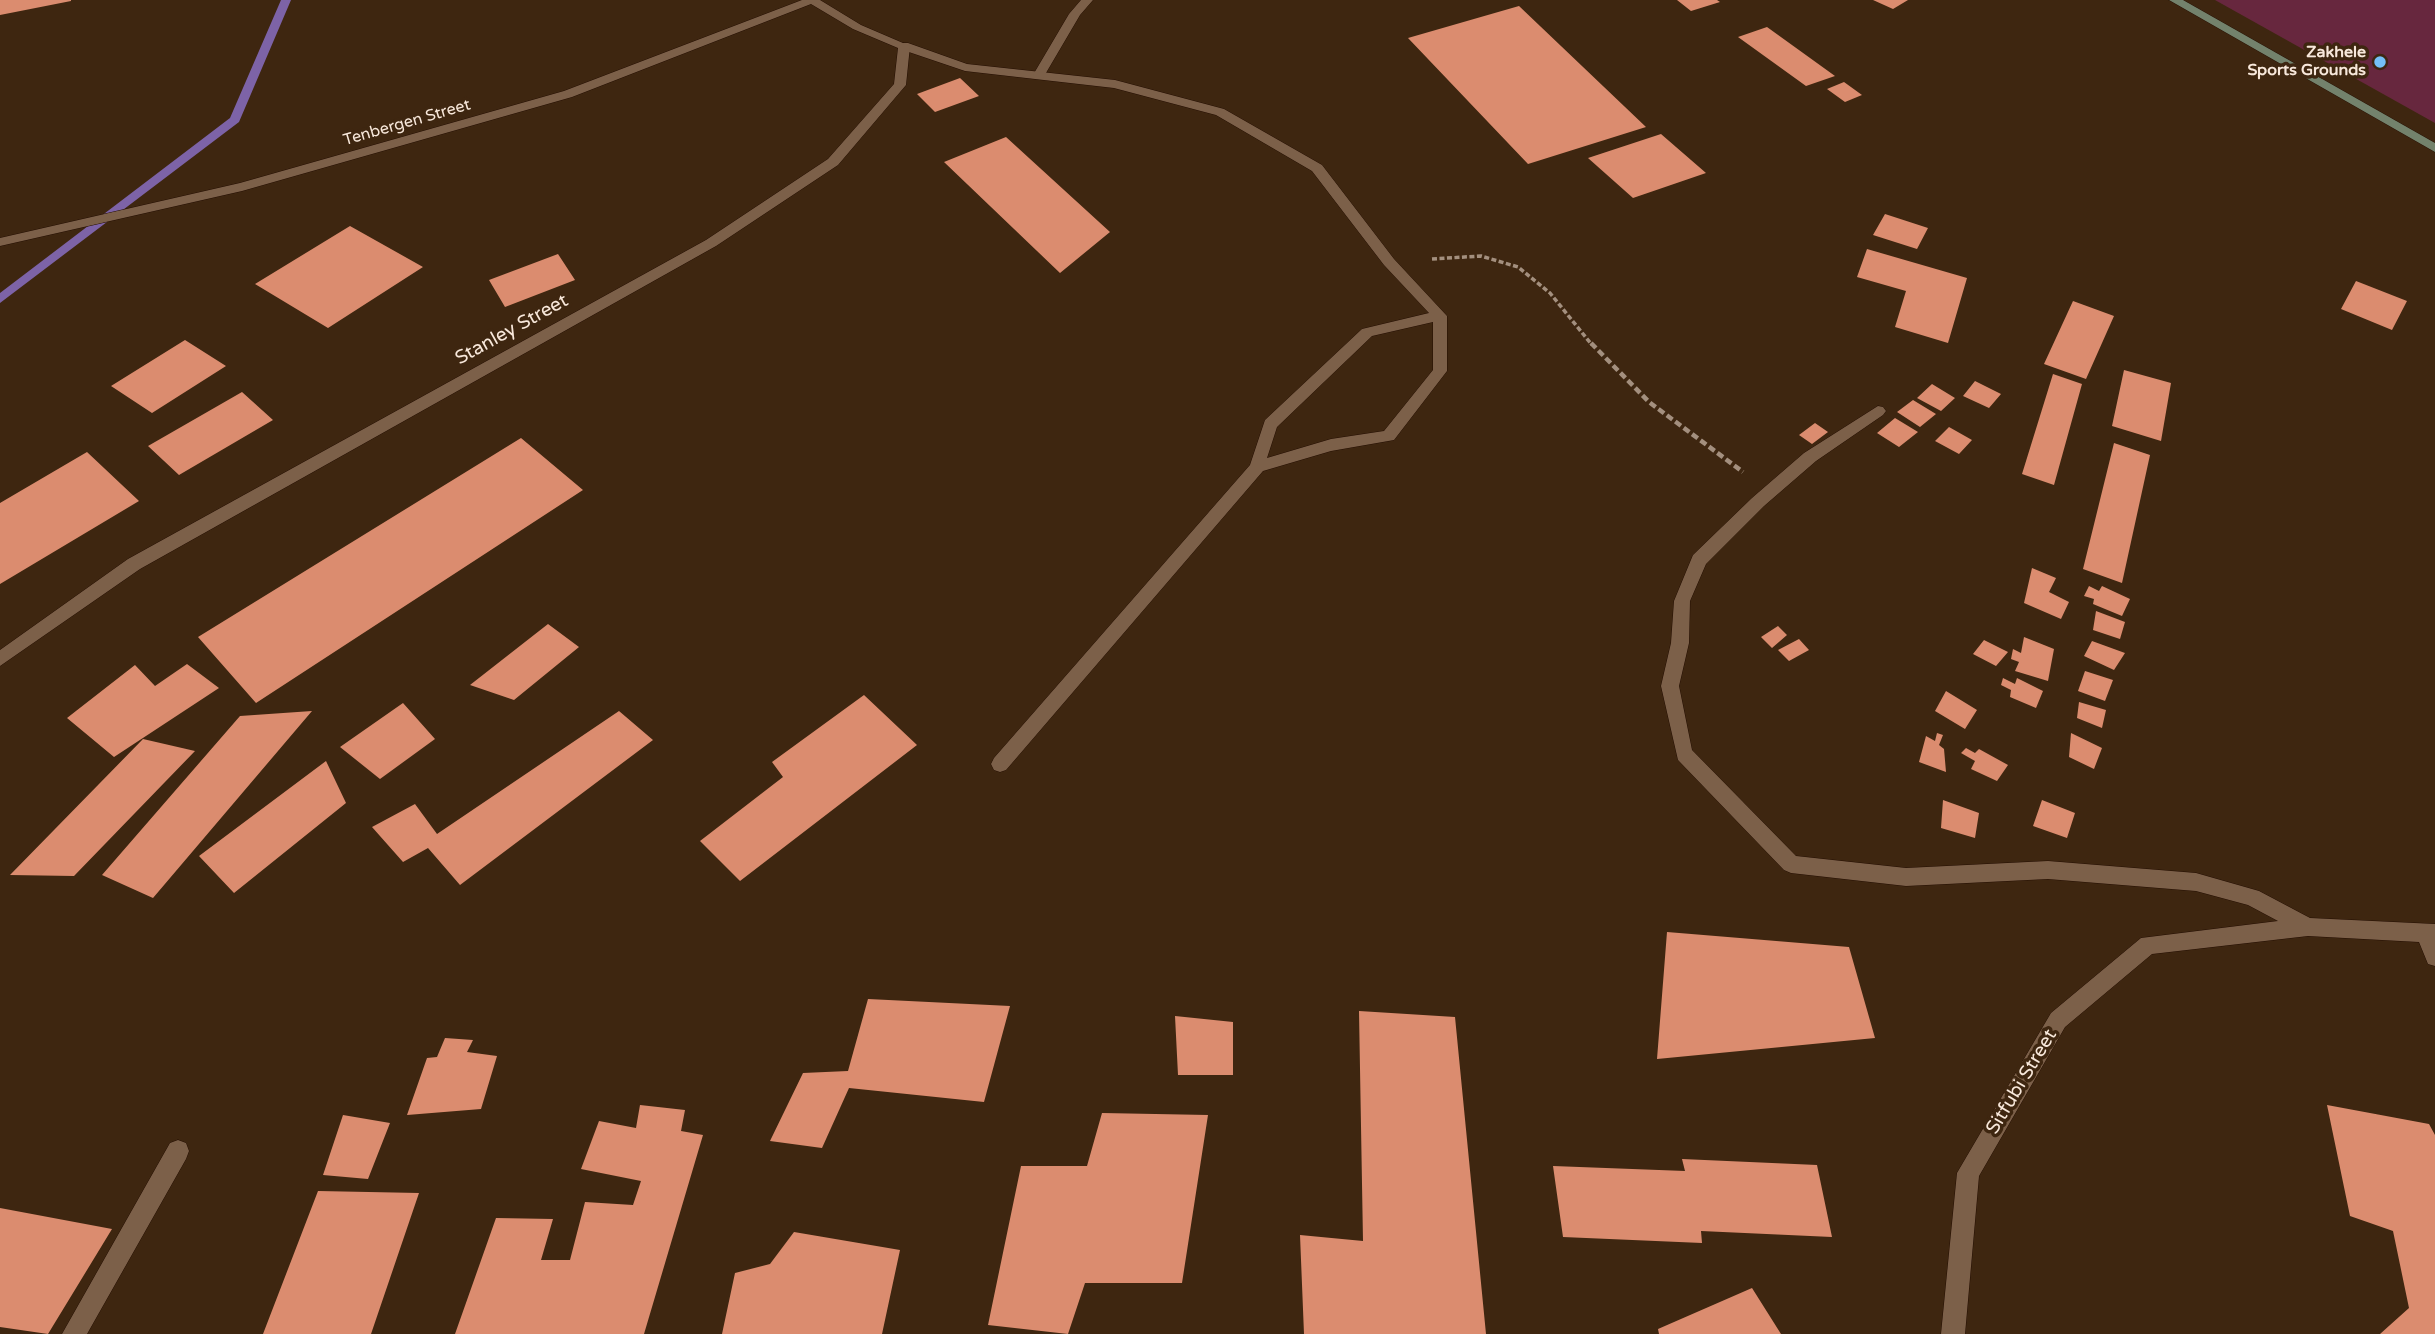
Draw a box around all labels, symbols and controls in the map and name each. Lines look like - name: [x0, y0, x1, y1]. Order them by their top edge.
- place label: Zakhele Sports Grounds: [2247, 43, 2366, 81]
- marker: Zakhele Sports Grounds: [2372, 54, 2388, 70]
- street label: Tenbergen Street: [341, 96, 473, 150]
- street label: Stanley Street: [452, 290, 572, 370]
- street label: Sitfubi Street: [1982, 1025, 2062, 1139]

